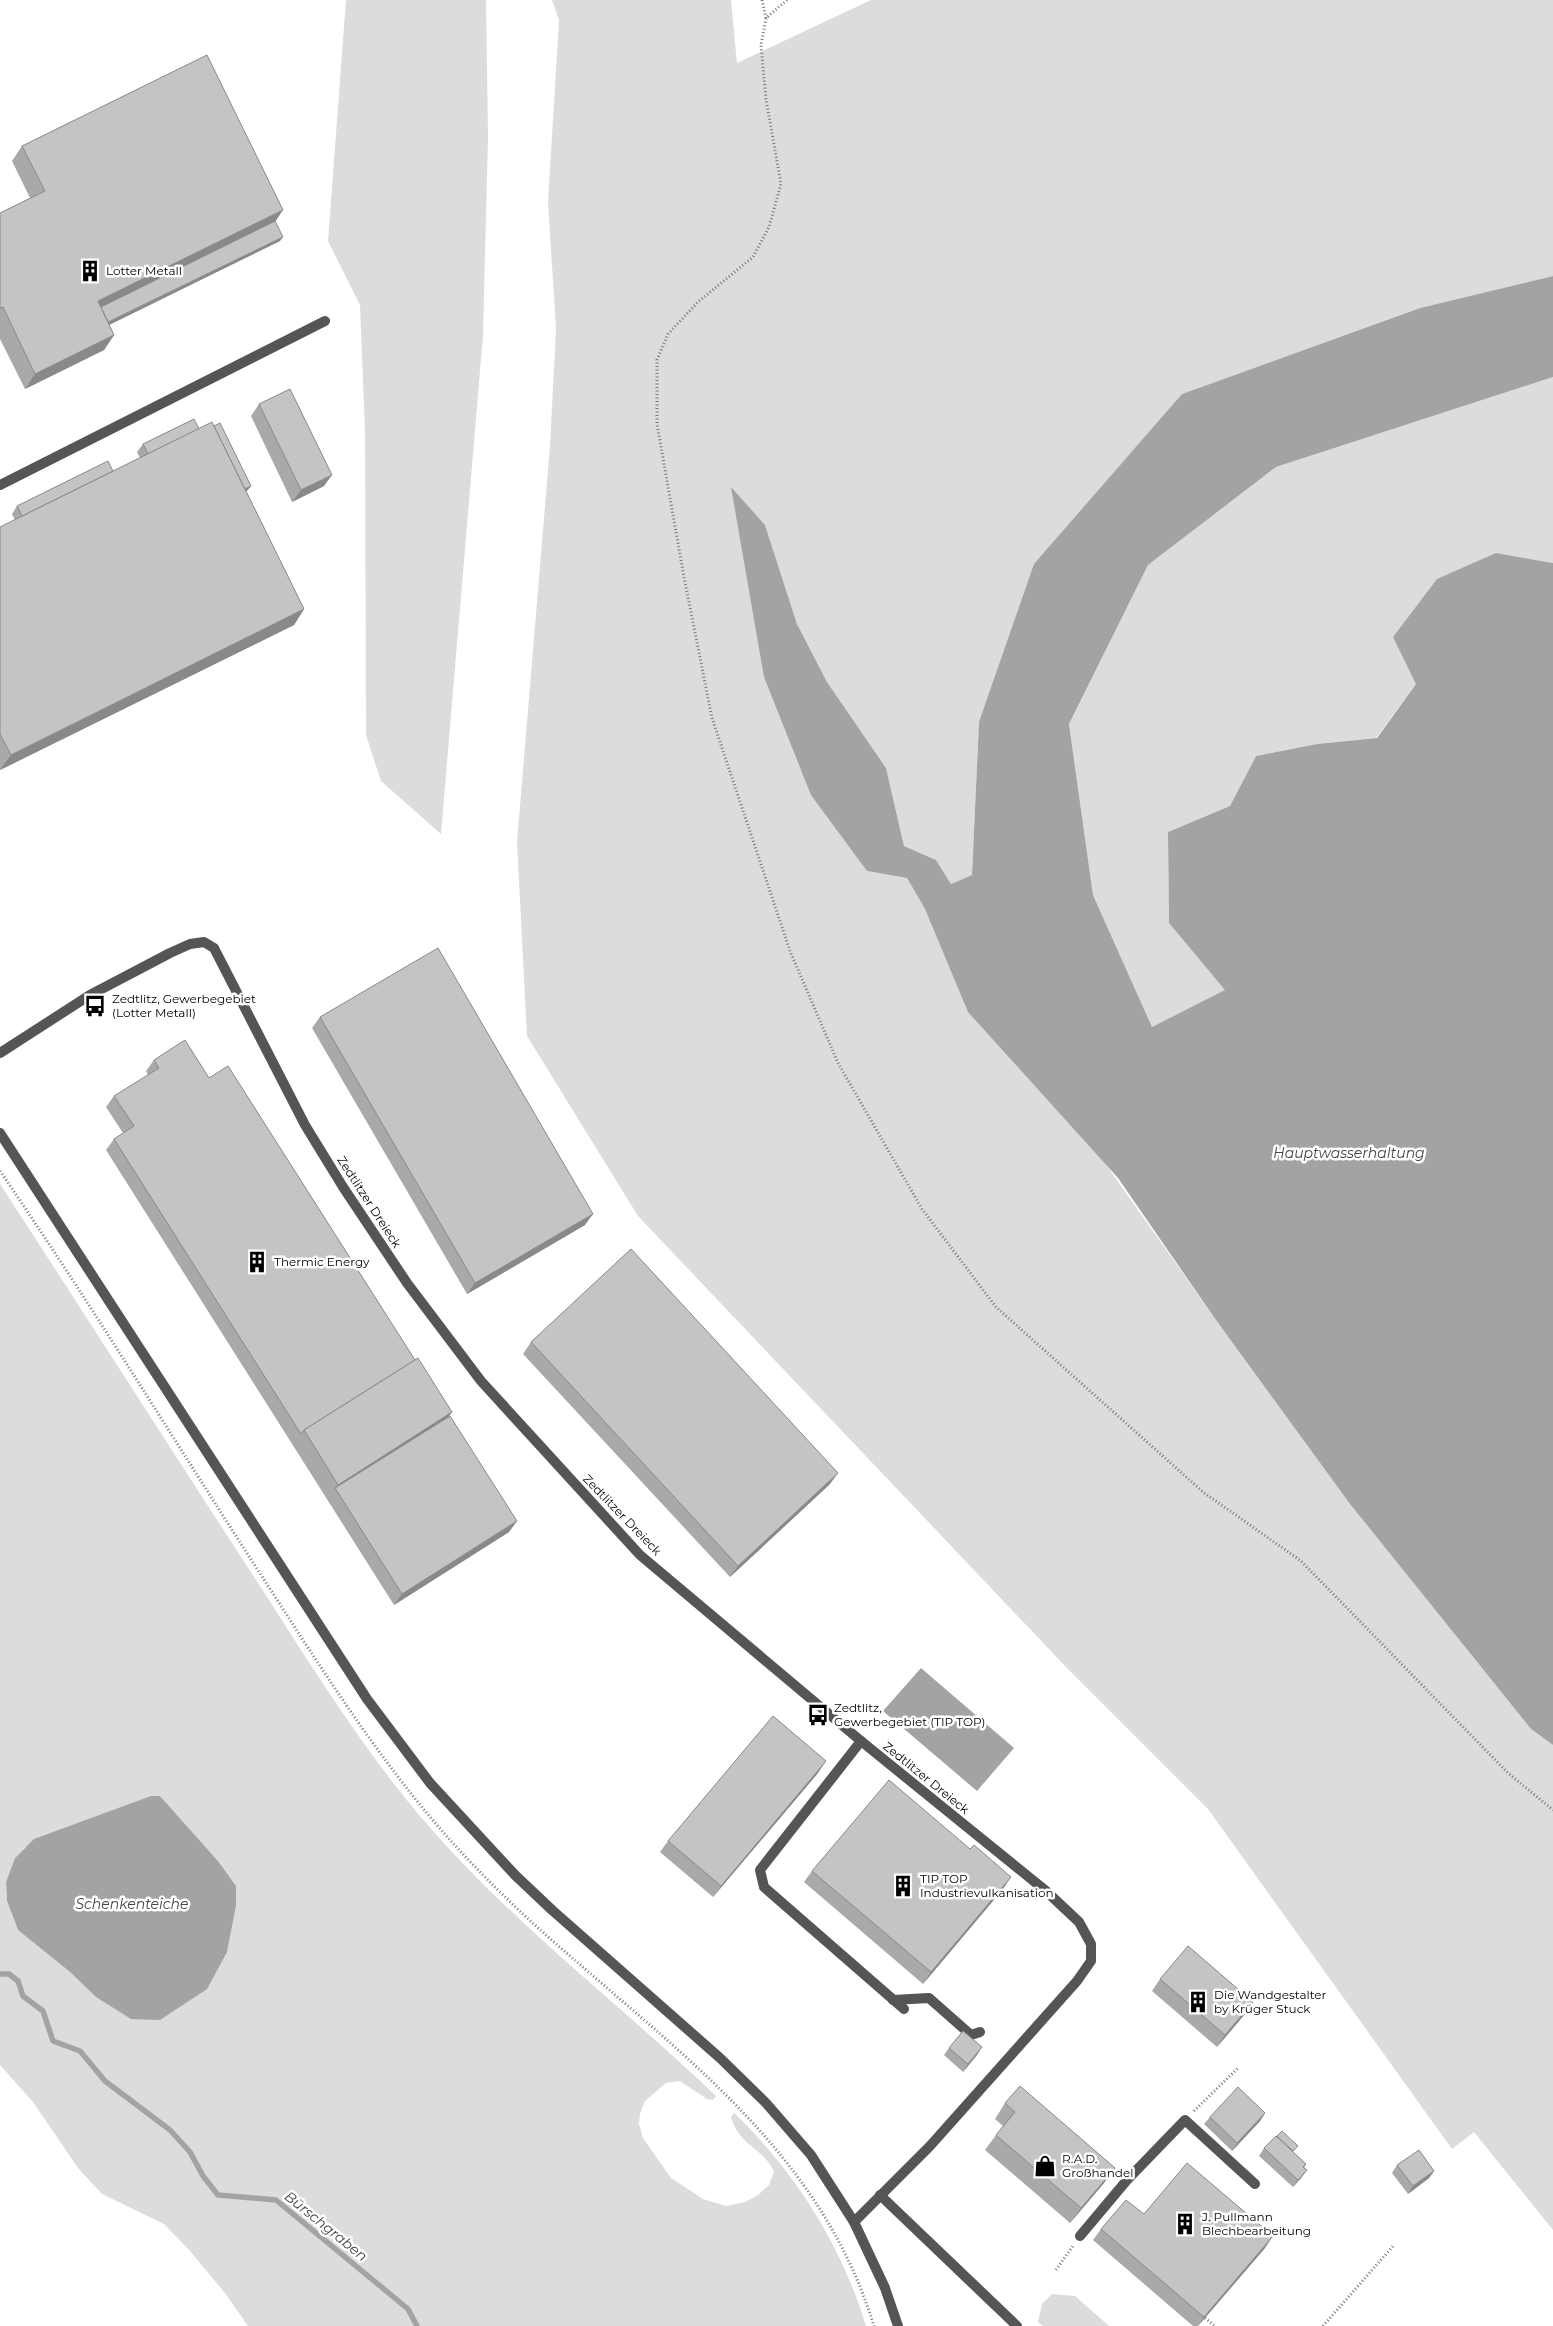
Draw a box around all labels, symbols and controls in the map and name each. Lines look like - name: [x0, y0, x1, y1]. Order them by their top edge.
- building icon: Lotter Metall: [77, 258, 103, 284]
- place label: Lotter Metall: [106, 263, 182, 278]
- place label: Zedtlitz, Gewerbegebiet (Lotter Metall): [112, 991, 256, 1020]
- bus stop icon: Zedtlitz, Gewerbegebiet (Lotter Metall): [82, 993, 108, 1019]
- water label: Hauptwasserhaltung: [1273, 1144, 1425, 1162]
- street label: Zedtlitzer Dreieck: [334, 1153, 405, 1251]
- building icon: Thermic Energy: [244, 1249, 270, 1275]
- place label: Thermic Energy: [274, 1254, 370, 1269]
- street label: Zedtlitzer Dreieck: [580, 1471, 665, 1559]
- place label: Zedtlitz, Gewerbegebiet (TIP TOP): [834, 1700, 986, 1729]
- bus stop icon: Zedtlitz, Gewerbegebiet (TIP TOP): [805, 1702, 831, 1728]
- street label: Zedtlitzer Dreieck: [880, 1738, 973, 1817]
- place label: TIP TOP Industrievulkanisation: [920, 1871, 1054, 1900]
- building icon: TIP TOP Industrievulkanisation: [890, 1873, 916, 1899]
- water label: Schenkenteiche: [75, 1895, 189, 1913]
- place label: Die Wandgestalter by Krüger Stuck: [1214, 1987, 1327, 2016]
- building icon: Die Wandgestalter by Krüger Stuck: [1185, 1989, 1211, 2015]
- place label: R.A.D. Großhandel: [1062, 2151, 1133, 2180]
- shop icon: R.A.D. Großhandel: [1032, 2153, 1058, 2179]
- water label: Bürschgraben: [281, 2187, 371, 2265]
- place label: J. Pullmann Blechbearbeitung: [1201, 2209, 1311, 2238]
- building icon: J. Pullmann Blechbearbeitung: [1172, 2211, 1198, 2237]

